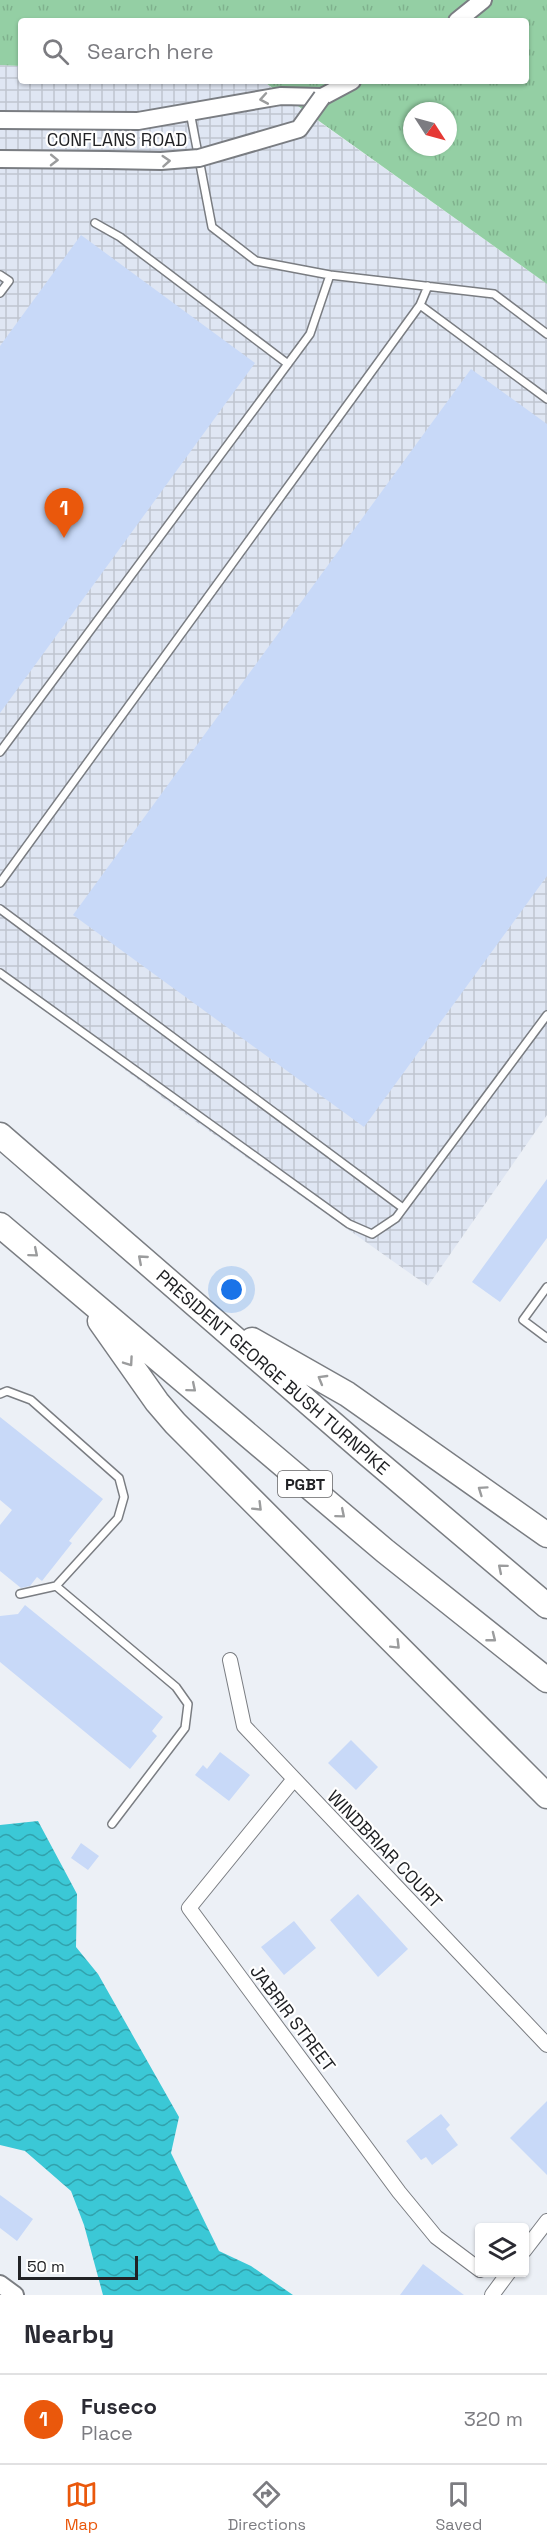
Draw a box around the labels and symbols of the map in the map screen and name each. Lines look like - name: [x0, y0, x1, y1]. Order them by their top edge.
- one-way arrow: [259, 92, 269, 105]
- north arrow: [403, 102, 457, 156]
- street label: CONFLANS ROAD: [47, 128, 187, 151]
- one-way arrow: [49, 153, 58, 166]
- one-way arrow: [161, 154, 170, 167]
- pin: 1: [44, 488, 84, 538]
- one-way arrow: [27, 1246, 38, 1257]
- one-way arrow: [138, 1255, 149, 1266]
- street label: PRESIDENT GEORGE BUSH TURNPIKE: [152, 1264, 394, 1480]
- your location: [217, 1275, 246, 1304]
- one-way arrow: [122, 1355, 133, 1366]
- one-way arrow: [318, 1374, 328, 1386]
- one-way arrow: [185, 1381, 196, 1392]
- road number: PGBT: [278, 1471, 332, 1497]
- one-way arrow: [478, 1486, 489, 1497]
- one-way arrow: [251, 1499, 262, 1510]
- one-way arrow: [334, 1507, 345, 1518]
- one-way arrow: [498, 1564, 509, 1575]
- one-way arrow: [485, 1630, 496, 1641]
- one-way arrow: [389, 1638, 400, 1648]
- street label: WINDBRIAR COURT: [323, 1785, 448, 1913]
- street label: JABRIR STREET: [245, 1960, 341, 2077]
- scale bar: [18, 2253, 138, 2280]

